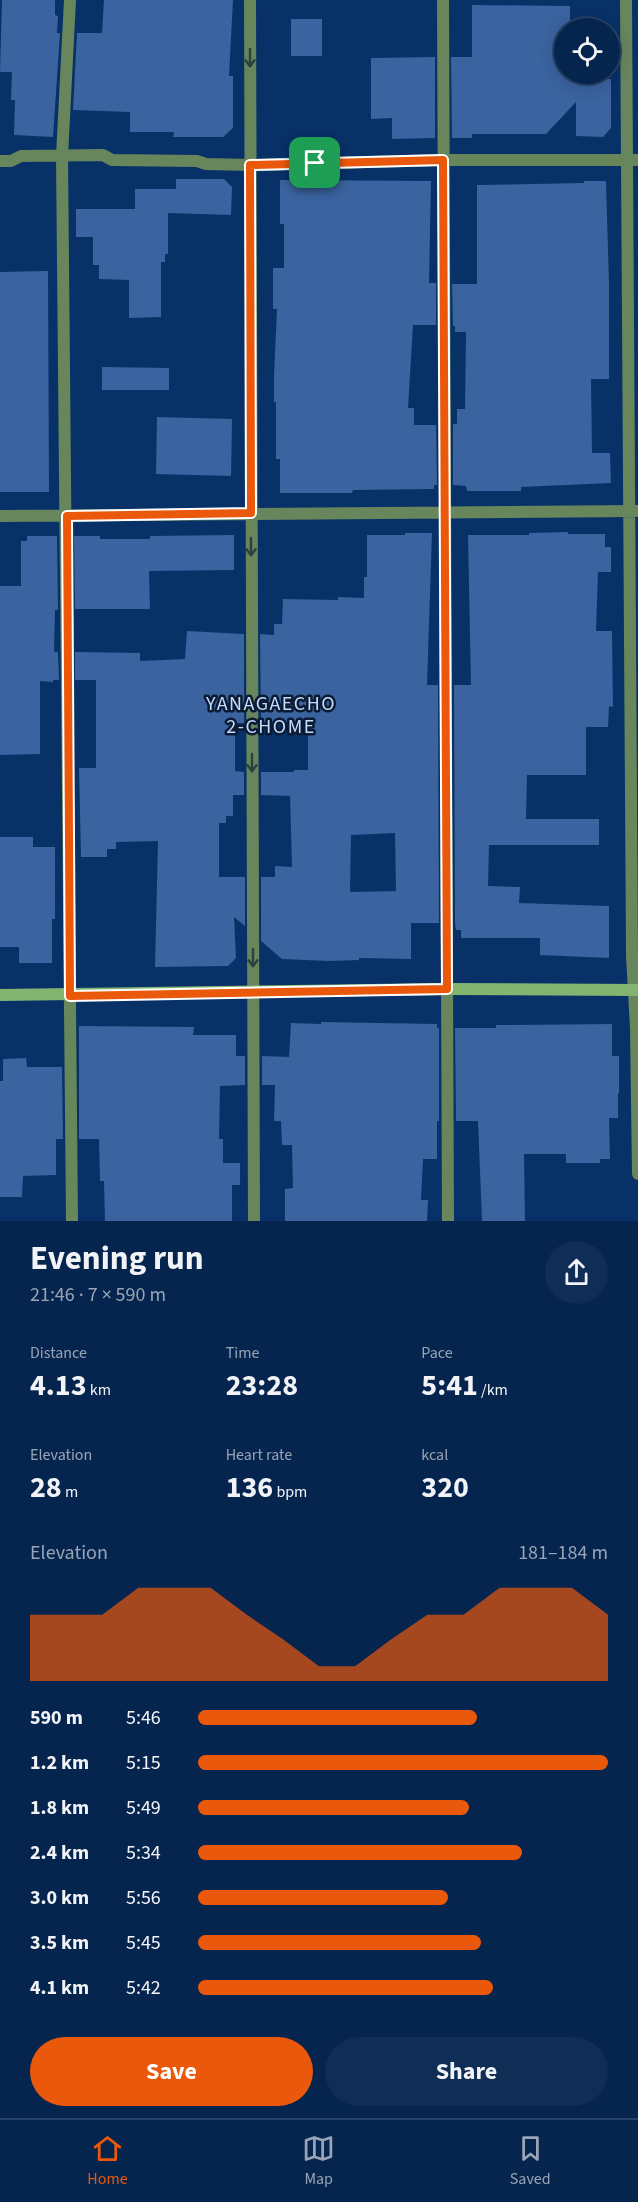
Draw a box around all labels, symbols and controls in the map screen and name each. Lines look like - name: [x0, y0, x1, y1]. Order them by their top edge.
- map controls: [554, 18, 620, 84]
- button: locate: [554, 18, 620, 84]
- one-way arrow: [244, 48, 256, 68]
- pin: [289, 137, 340, 188]
- icon: arrive: [298, 146, 331, 179]
- one-way arrow: [245, 537, 257, 557]
- district label: YANAGAECHO 2-CHOME: [205, 690, 336, 741]
- one-way arrow: [246, 753, 258, 773]
- one-way arrow: [247, 948, 258, 968]
- text: Evening run: [30, 1235, 204, 1282]
- button: share: [545, 1241, 608, 1304]
- text: 21:46 · 7 × 590 m: [30, 1281, 166, 1309]
- text: Distance: [30, 1342, 87, 1364]
- text: Time: [226, 1342, 259, 1364]
- text: Pace: [421, 1342, 453, 1364]
- text: 4.13: [30, 1364, 87, 1407]
- text: 23:28: [226, 1364, 298, 1407]
- text: 5:41: [421, 1364, 478, 1407]
- text: km: [87, 1379, 111, 1401]
- text: /km: [478, 1379, 508, 1401]
- text: Elevation: [30, 1444, 92, 1466]
- text: Heart rate: [226, 1444, 292, 1466]
- text: kcal: [421, 1444, 448, 1466]
- text: 28: [30, 1466, 62, 1509]
- text: 136: [226, 1466, 273, 1509]
- text: 320: [421, 1466, 469, 1509]
- text: m: [62, 1481, 78, 1503]
- text: bpm: [273, 1481, 307, 1503]
- text: Elevation: [30, 1539, 108, 1567]
- text: 181–184 m: [518, 1539, 608, 1567]
- text: 590 m: [30, 1704, 83, 1732]
- text: 5:46: [126, 1704, 161, 1732]
- text: 1.2 km: [30, 1749, 89, 1777]
- text: 5:15: [126, 1749, 161, 1777]
- text: 1.8 km: [30, 1794, 89, 1822]
- text: 5:49: [126, 1794, 161, 1822]
- text: 2.4 km: [30, 1839, 89, 1867]
- text: 5:34: [126, 1839, 161, 1867]
- text: 3.0 km: [30, 1884, 89, 1912]
- text: 5:56: [126, 1884, 161, 1912]
- text: 3.5 km: [30, 1929, 89, 1957]
- text: 5:45: [126, 1929, 161, 1957]
- text: 4.1 km: [30, 1974, 89, 2002]
- text: 5:42: [126, 1974, 161, 2002]
- button: Save: [30, 2037, 313, 2106]
- button: Share: [325, 2037, 608, 2106]
- tab: Home: [87, 2132, 128, 2190]
- tab: Map: [302, 2132, 335, 2190]
- tab: Saved: [510, 2132, 551, 2190]

